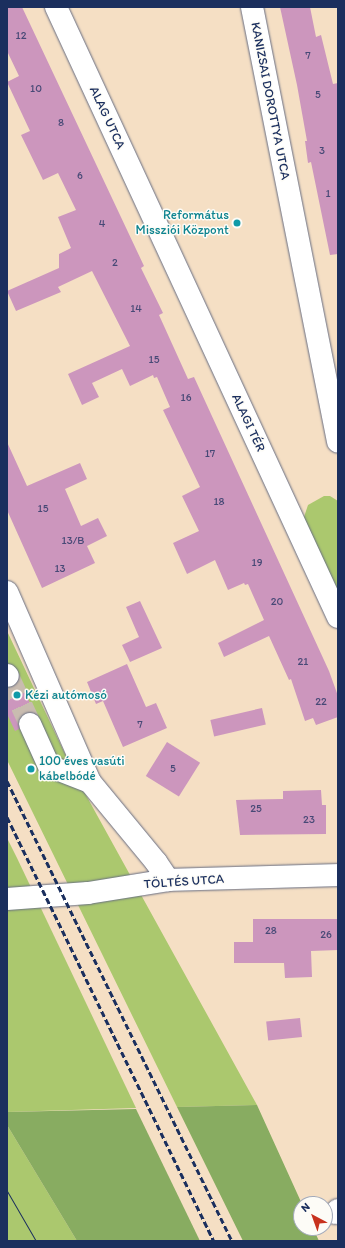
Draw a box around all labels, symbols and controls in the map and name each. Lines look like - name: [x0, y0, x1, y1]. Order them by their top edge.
- street label: KANIZSAI DOROTTYA UTCA: [247, 21, 293, 181]
- house number: 12: [16, 29, 26, 43]
- house number: 7: [305, 49, 311, 63]
- house number: 10: [30, 82, 42, 96]
- street label: ALAG UTCA: [86, 84, 128, 152]
- house number: 5: [315, 88, 321, 102]
- house number: 8: [58, 116, 64, 130]
- house number: 3: [319, 144, 325, 158]
- house number: 6: [77, 169, 83, 183]
- house number: 1: [325, 187, 331, 201]
- place label: Református Missziói Központ: [136, 208, 229, 239]
- house number: 4: [99, 217, 105, 231]
- marker: Református Missziói Központ: [232, 218, 242, 228]
- house number: 2: [112, 256, 118, 270]
- house number: 14: [130, 302, 142, 316]
- house number: 15: [149, 353, 159, 367]
- house number: 16: [181, 391, 191, 405]
- street label: ALAGI TÉR: [228, 391, 268, 455]
- house number: 17: [205, 447, 215, 461]
- house number: 18: [213, 495, 225, 509]
- house number: 15: [38, 502, 48, 516]
- house number: 13/B: [62, 534, 84, 548]
- house number: 19: [252, 556, 262, 570]
- house number: 13: [54, 562, 66, 576]
- house number: 20: [271, 595, 283, 609]
- house number: 21: [298, 655, 308, 669]
- place label: Kézi autómosó: [25, 687, 107, 703]
- marker: Kézi autómosó: [12, 690, 22, 700]
- house number: 22: [315, 695, 327, 709]
- house number: 7: [137, 718, 143, 732]
- place label: 100 éves vasúti kábelbódé: [39, 754, 125, 785]
- house number: 5: [170, 762, 176, 776]
- marker: 100 éves vasúti kábelbódé: [26, 764, 36, 774]
- house number: 25: [250, 802, 262, 816]
- house number: 23: [303, 813, 315, 827]
- street label: TÖLTÉS UTCA: [143, 871, 225, 893]
- house number: 28: [265, 924, 277, 938]
- house number: 26: [320, 928, 332, 942]
- north arrow: [293, 1196, 333, 1236]
- text: N: [298, 1200, 313, 1215]

